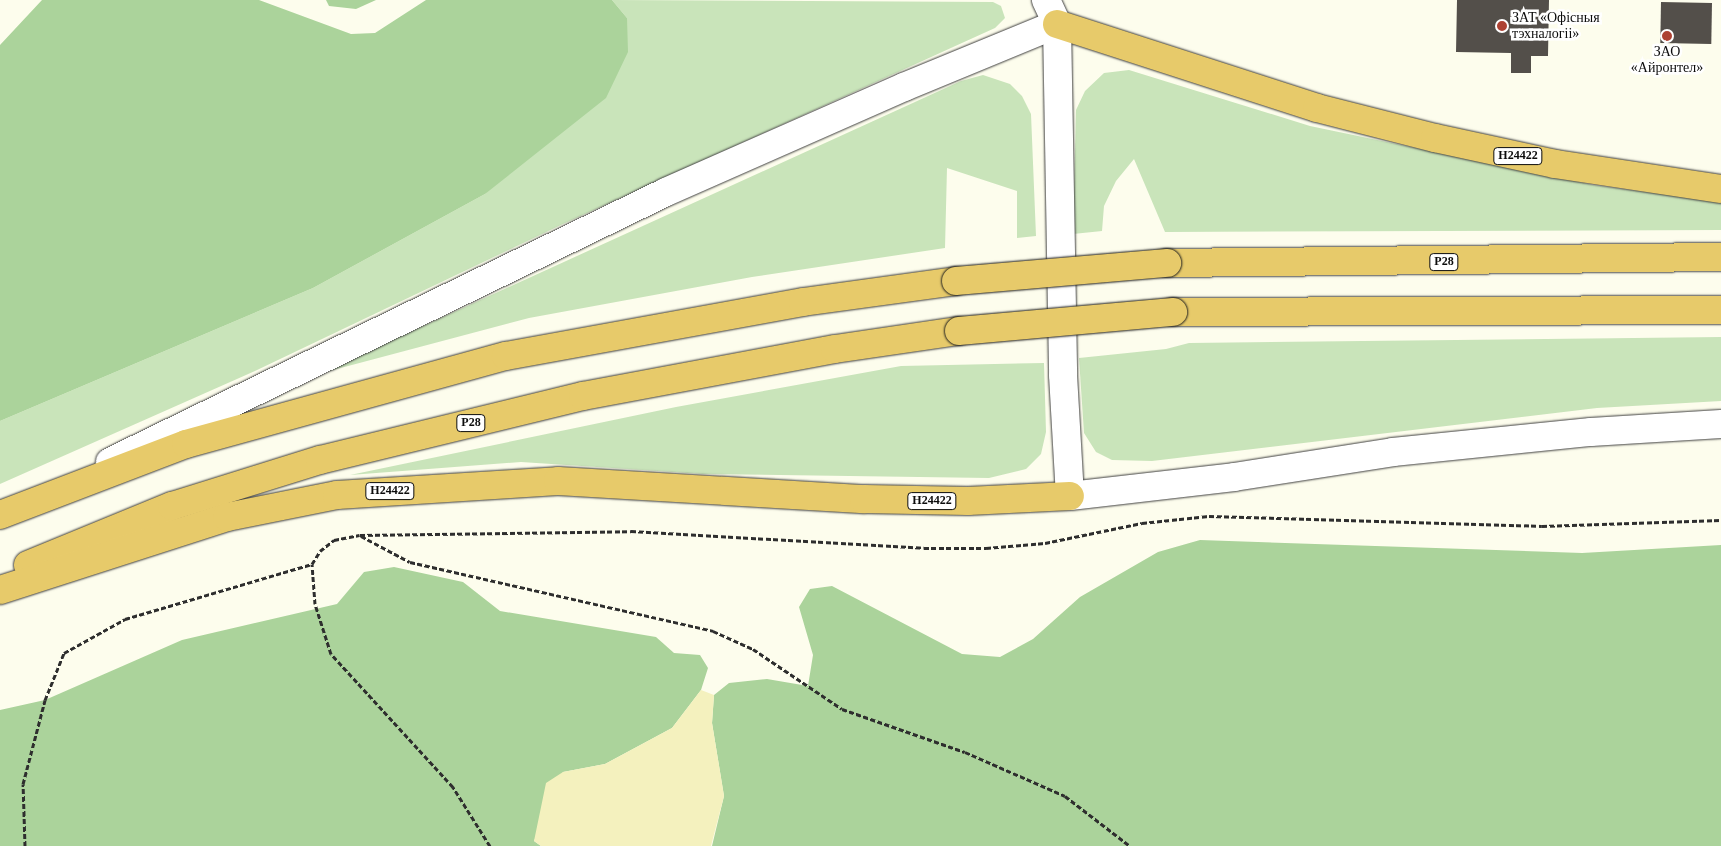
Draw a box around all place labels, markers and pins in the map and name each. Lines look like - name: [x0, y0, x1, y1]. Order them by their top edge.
- place label: ЗАТ «Офісныя тэхналогіі»: [1512, 10, 1600, 42]
- marker: ЗАТ «Офісныя тэхналогіі»: [1496, 20, 1508, 32]
- marker: ЗАО «Айронтел»: [1661, 30, 1673, 42]
- place label: ЗАО «Айронтел»: [1631, 44, 1703, 76]

